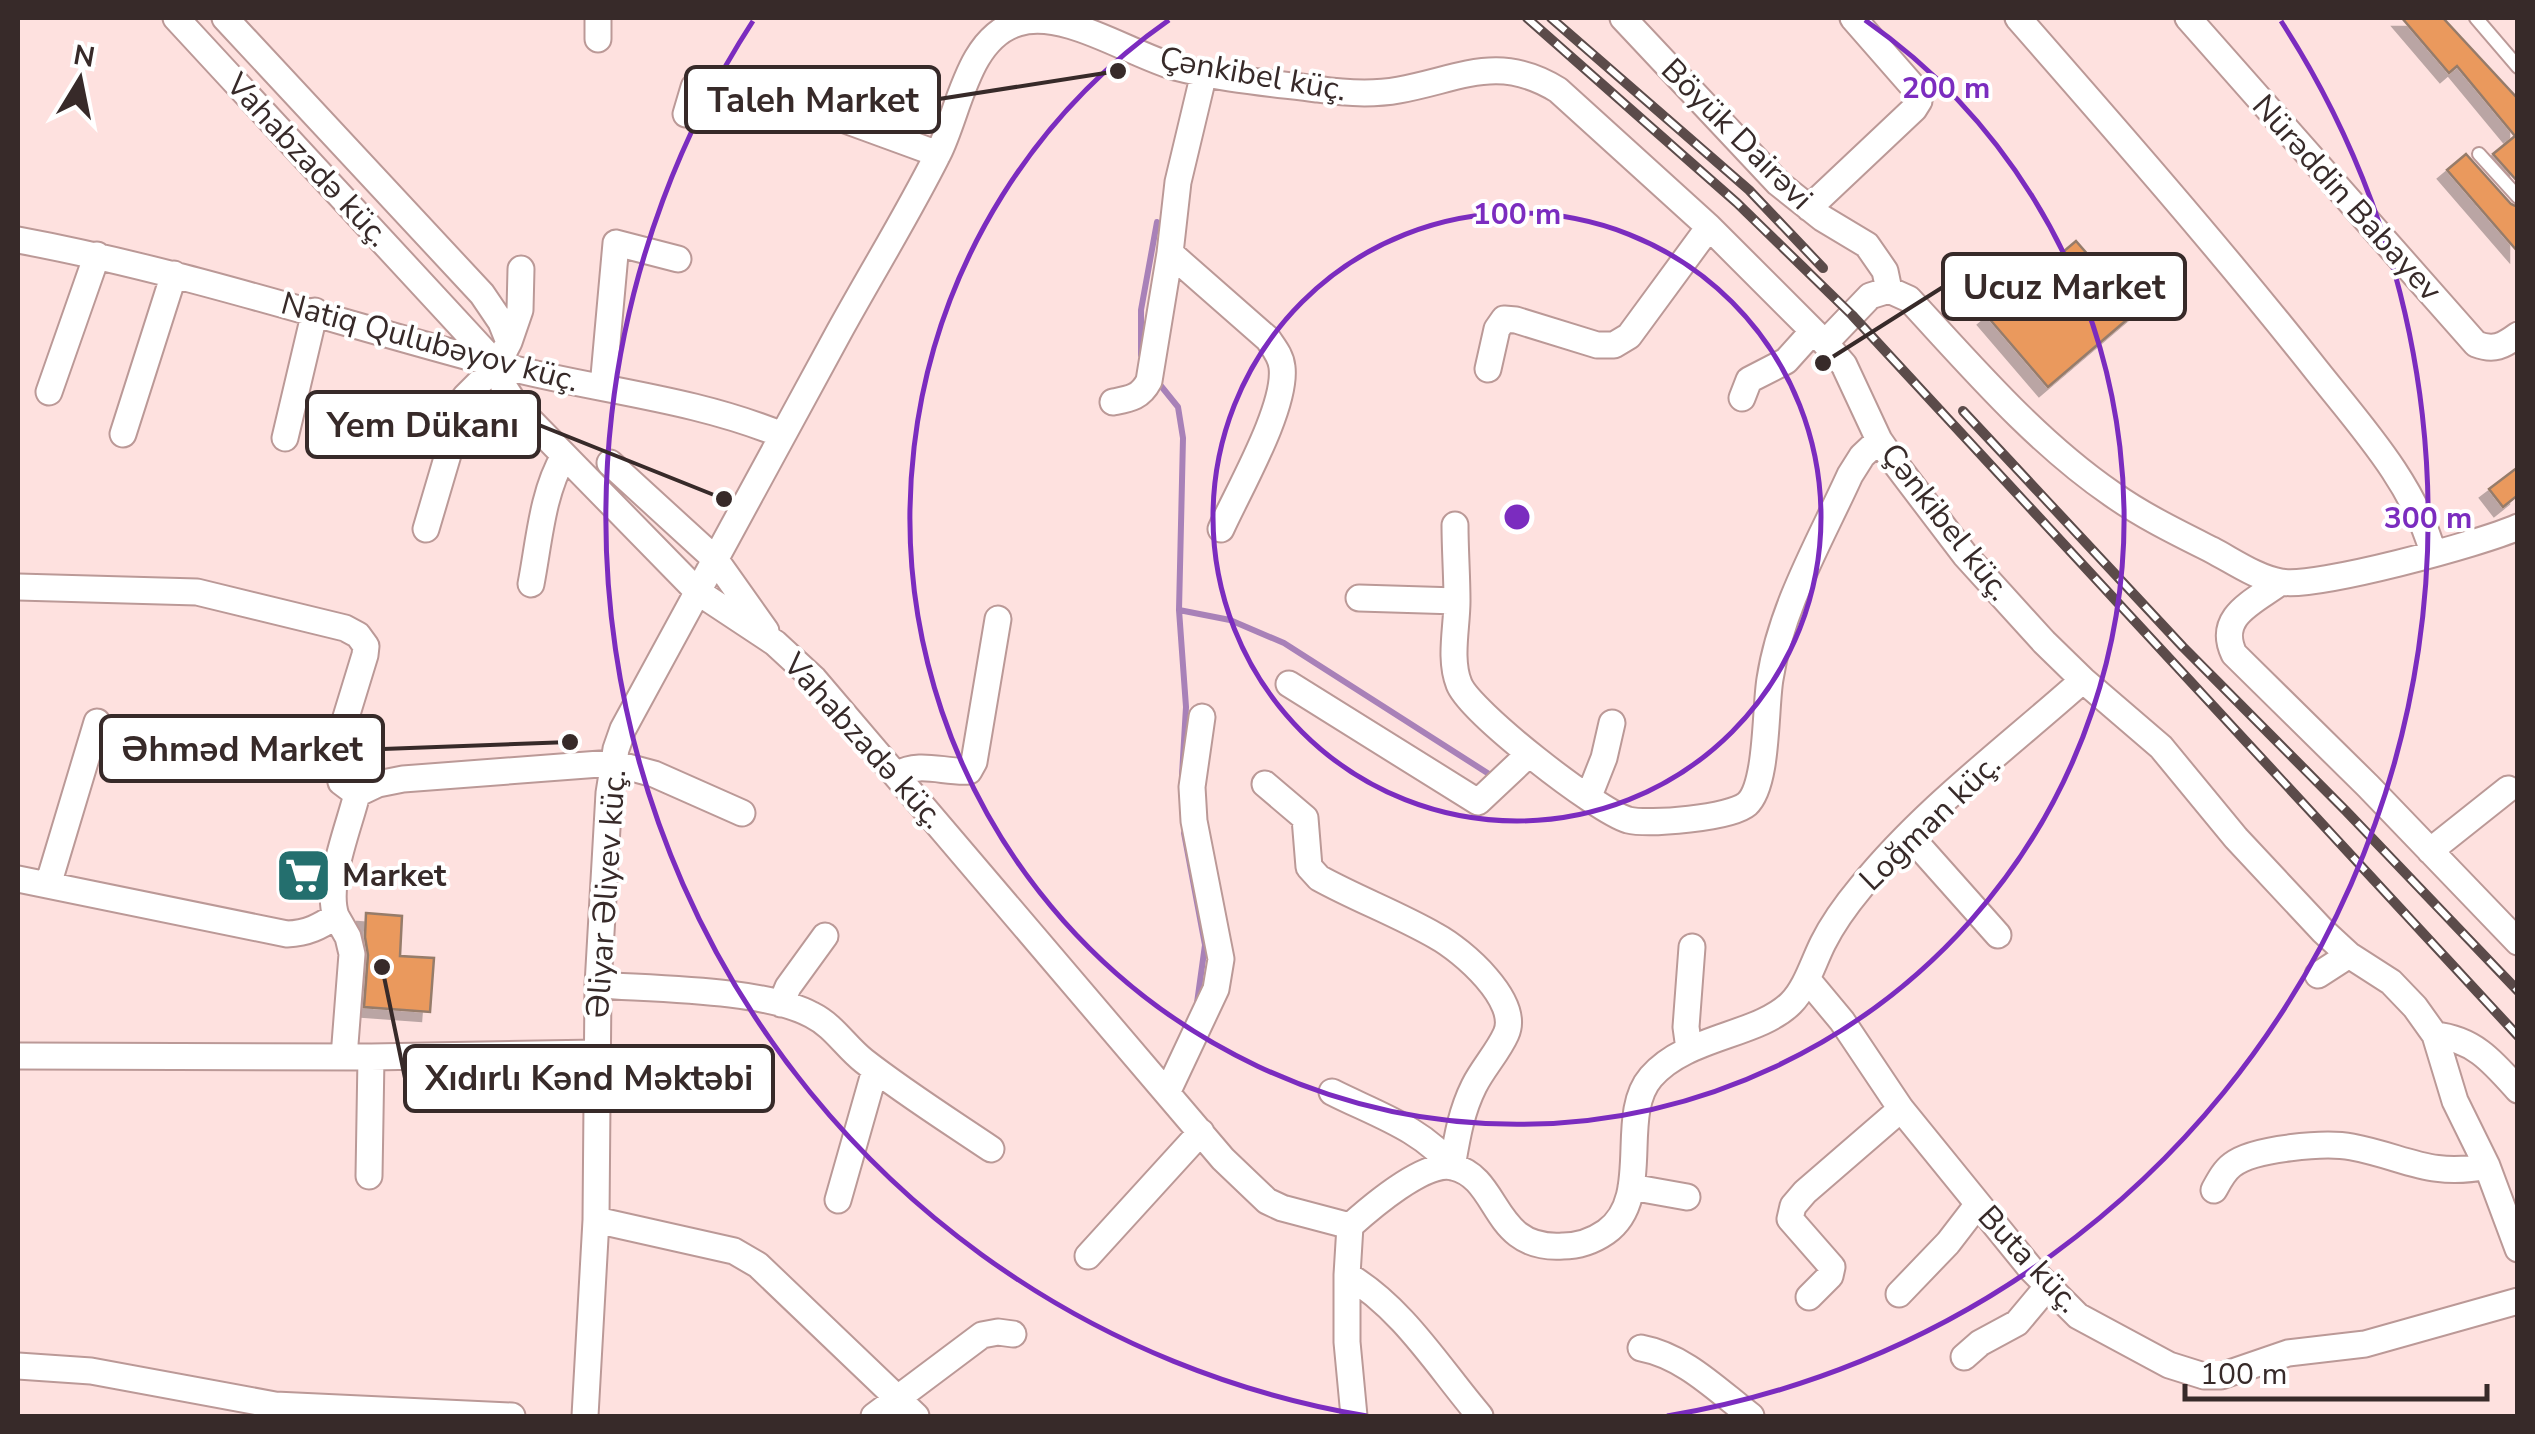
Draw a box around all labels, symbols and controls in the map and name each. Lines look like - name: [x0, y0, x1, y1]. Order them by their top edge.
- north arrow: [30, 30, 130, 130]
- text: N: [71, 36, 98, 77]
- street label: Çənkibel küç.: [1156, 36, 1350, 112]
- street label: Böyük Dairəvi: [1652, 49, 1822, 219]
- street label: Vahabzadə küç.: [216, 63, 400, 256]
- callout: Taleh Market: [686, 67, 939, 132]
- text: 200 m: [1902, 68, 1990, 109]
- text: Taleh Market: [707, 77, 920, 124]
- street label: Nürəddin Babayev: [2242, 85, 2452, 311]
- text: 100 m: [1473, 194, 1561, 235]
- callout: Ucuz Market: [1943, 254, 2185, 319]
- text: Ucuz Market: [1963, 264, 2166, 311]
- street label: Natiq Qulubəyov küç.: [276, 282, 584, 402]
- callout: Yem Dükanı: [307, 392, 539, 457]
- text: Yem Dükanı: [326, 402, 519, 449]
- street label: Çənkibel küç.: [1871, 434, 2021, 610]
- text: 300 m: [2384, 498, 2472, 539]
- centre of rings: [1499, 499, 1535, 535]
- street label: Vahabzadə küç.: [773, 643, 954, 838]
- callout: Əhməd Market: [101, 716, 383, 781]
- text: Əhməd Market: [121, 726, 364, 773]
- street label: Loğman küç.: [1850, 744, 2010, 900]
- street label: Əliyar Əliyev küç.: [576, 768, 636, 1020]
- supermarket icon: Market: [273, 845, 333, 905]
- place label: Market: [342, 854, 447, 897]
- callout: Xıdırlı Kənd Məktəbi: [405, 1046, 773, 1111]
- text: Xıdırlı Kənd Məktəbi: [424, 1055, 753, 1102]
- street label: Buta küç.: [1968, 1196, 2090, 1322]
- scale bar: [2185, 1339, 2488, 1401]
- text: 100 m: [2200, 1354, 2287, 1395]

